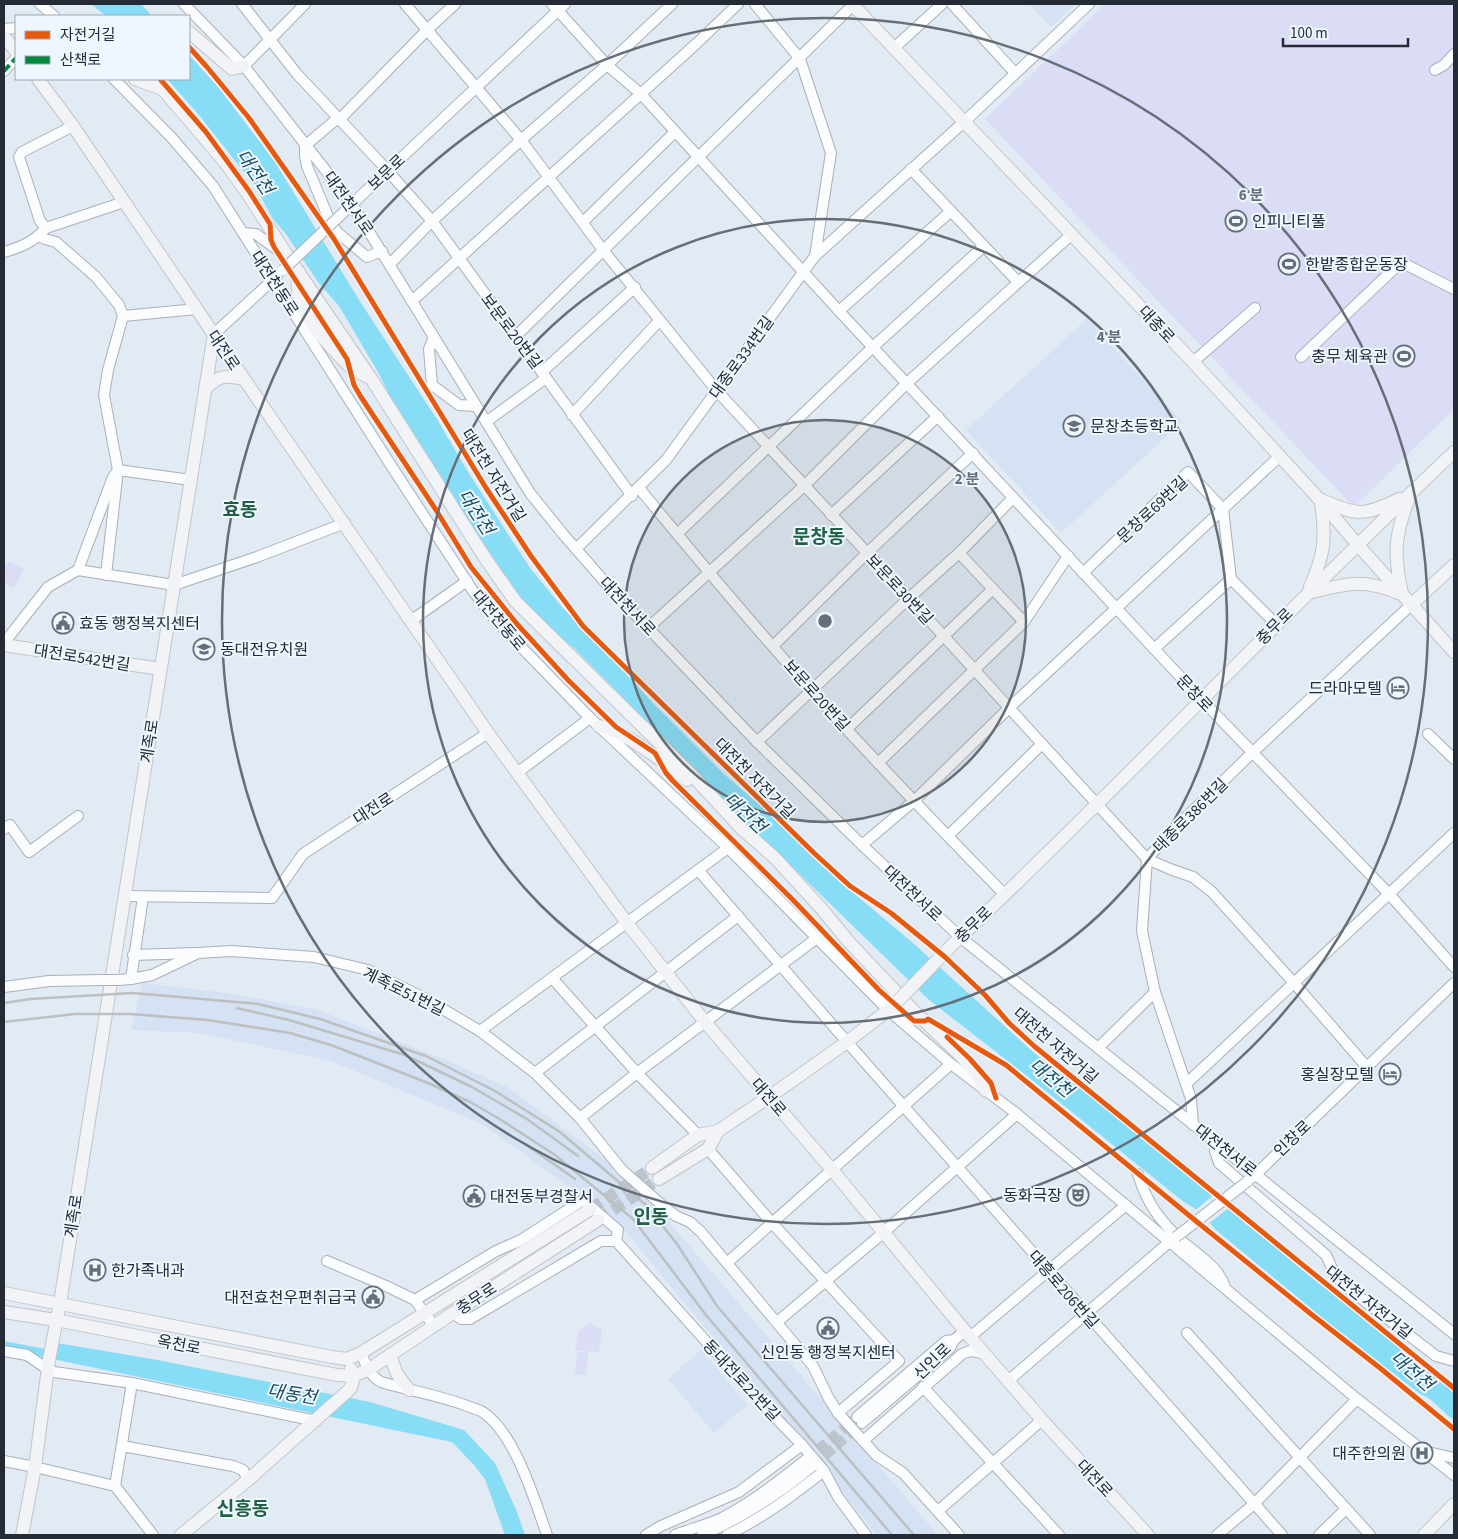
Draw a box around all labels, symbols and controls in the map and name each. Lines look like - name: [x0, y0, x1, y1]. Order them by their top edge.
- legend: [15, 15, 190, 80]
- scale bar: [1283, 15, 1408, 47]
- text: 100 m: [1290, 23, 1328, 44]
- text: 자전거길: [60, 25, 115, 46]
- text: 산책로: [60, 50, 101, 71]
- water label: 대전천: [230, 145, 280, 202]
- street label: 보문로: [363, 149, 411, 196]
- street label: 대전천서로: [318, 167, 378, 240]
- text: 6 분: [1239, 185, 1264, 206]
- sports icon: 인피니티풀: [1224, 209, 1248, 233]
- place label: 인피니티풀: [1252, 211, 1326, 233]
- street label: 대전천동로: [245, 247, 304, 321]
- sports icon: 한밭종합운동장: [1277, 252, 1301, 276]
- place label: 한밭종합운동장: [1305, 254, 1408, 276]
- street label: 보문로20번길: [475, 289, 547, 374]
- street label: 대종로: [1133, 301, 1180, 349]
- street label: 대종로334번길: [704, 312, 779, 403]
- street label: 대전로: [202, 326, 245, 375]
- text: 4 분: [1097, 327, 1122, 348]
- sports icon: 충무 체육관: [1392, 344, 1416, 368]
- place label: 충무 체육관: [1311, 346, 1388, 368]
- school or university icon: 문창초등학교: [1062, 414, 1086, 438]
- place label: 문창초등학교: [1090, 416, 1178, 438]
- street label: 대전천 자전거길: [458, 425, 530, 525]
- text: 2 분: [955, 469, 980, 490]
- street label: 문창로69번길: [1112, 471, 1193, 548]
- water label: 대전천: [453, 485, 499, 539]
- district label: 효동: [223, 497, 257, 524]
- district label: 문창동: [793, 524, 845, 551]
- street label: 보문로30번길: [861, 549, 938, 630]
- street label: 대전천서로: [594, 572, 661, 641]
- street label: 대전천동로: [466, 585, 530, 656]
- street label: 충무로: [1251, 603, 1298, 650]
- public building icon: 효동 행정복지센터: [51, 611, 75, 635]
- centre of rings: [816, 612, 834, 630]
- place label: 효동 행정복지센터: [79, 613, 200, 635]
- school or university icon: 동대전유치원: [192, 637, 216, 661]
- street label: 대전로542번길: [32, 639, 132, 676]
- place label: 동대전유치원: [220, 639, 308, 661]
- street label: 보문로20번길: [778, 655, 854, 736]
- street label: 문창로: [1171, 670, 1218, 718]
- hotel icon: 드라마모텔: [1386, 676, 1410, 700]
- place label: 드라마모텔: [1308, 678, 1382, 700]
- street label: 계족로: [136, 717, 164, 765]
- street label: 대전천 자전거길: [711, 734, 799, 822]
- street label: 대종로386번길: [1148, 773, 1233, 858]
- street label: 대전로: [349, 787, 398, 830]
- water label: 대전천: [719, 788, 771, 838]
- street label: 대전천서로: [878, 861, 947, 927]
- street label: 충무로: [950, 901, 997, 948]
- street label: 계족로51번길: [359, 962, 449, 1021]
- street label: 대전천 자전거길: [1010, 1003, 1102, 1087]
- water label: 대전천: [1025, 1054, 1077, 1102]
- hotel icon: 홍실장모텔: [1378, 1062, 1402, 1086]
- place label: 홍실장모텔: [1300, 1064, 1374, 1086]
- street label: 대전로: [745, 1074, 791, 1122]
- street label: 인창로: [1269, 1115, 1316, 1162]
- street label: 대전천서로: [1190, 1119, 1261, 1182]
- theatre icon: 동화극장: [1066, 1183, 1090, 1207]
- public building icon: 대전동부경찰서: [462, 1184, 486, 1208]
- place label: 동화극장: [1003, 1185, 1062, 1207]
- place label: 대전동부경찰서: [490, 1186, 593, 1208]
- street label: 계족로: [60, 1192, 88, 1240]
- district label: 인동: [634, 1204, 668, 1231]
- street label: 대흥로206번길: [1023, 1246, 1104, 1334]
- hospital icon: 한가족내과: [83, 1258, 107, 1282]
- place label: 한가족내과: [111, 1260, 185, 1282]
- street label: 대전천 자전거길: [1320, 1261, 1417, 1345]
- street label: 충무로: [452, 1277, 501, 1320]
- public building icon: 대전효천우편취급국: [361, 1285, 385, 1309]
- place label: 대전효천우편취급국: [225, 1287, 357, 1309]
- public building icon: 신인동 행정복지센터: [816, 1316, 840, 1340]
- street label: 옥천로: [155, 1330, 203, 1360]
- street label: 동대전로22번길: [698, 1335, 785, 1426]
- street label: 신인로: [909, 1338, 956, 1385]
- place label: 신인동 행정복지센터: [760, 1342, 896, 1364]
- water label: 대전천: [1385, 1346, 1440, 1399]
- water label: 대동천: [265, 1378, 321, 1411]
- hospital icon: 대주한의원: [1410, 1441, 1434, 1465]
- place label: 대주한의원: [1332, 1443, 1406, 1465]
- street label: 대전로: [1071, 1455, 1118, 1503]
- district label: 신흥동: [217, 1496, 269, 1523]

